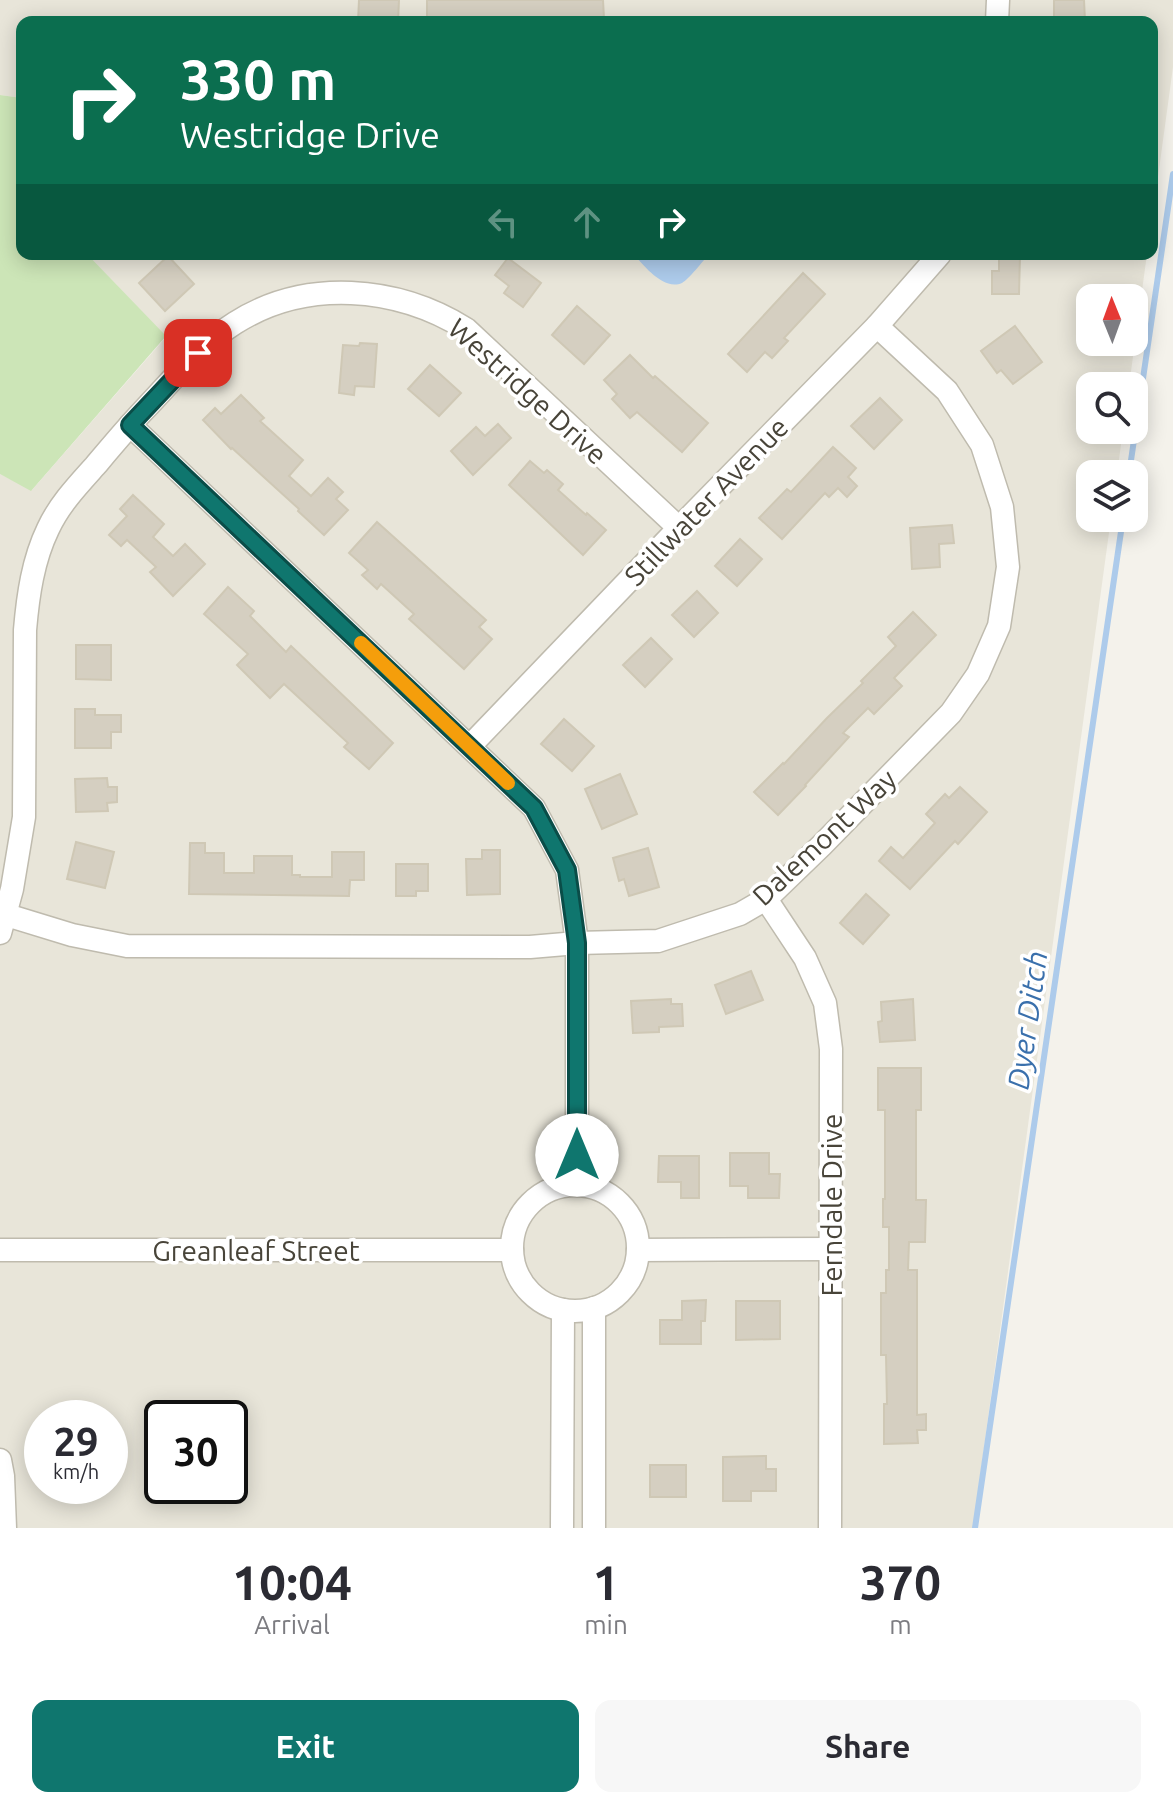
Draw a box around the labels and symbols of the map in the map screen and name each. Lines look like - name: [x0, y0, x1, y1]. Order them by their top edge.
- north arrow: [1076, 284, 1148, 356]
- street label: Westridge Drive: [443, 312, 613, 470]
- pin: [164, 319, 232, 387]
- street label: Stillwater Avenue: [618, 411, 794, 591]
- street label: Dalemont Way: [746, 763, 902, 911]
- water label: Dyer Ditch: [1000, 949, 1054, 1091]
- position arrow: [535, 1113, 619, 1197]
- street label: Ferndale Drive: [816, 1114, 847, 1296]
- street label: Greanleaf Street: [152, 1235, 360, 1266]
- speed limit sign: 30: [144, 1400, 248, 1504]

